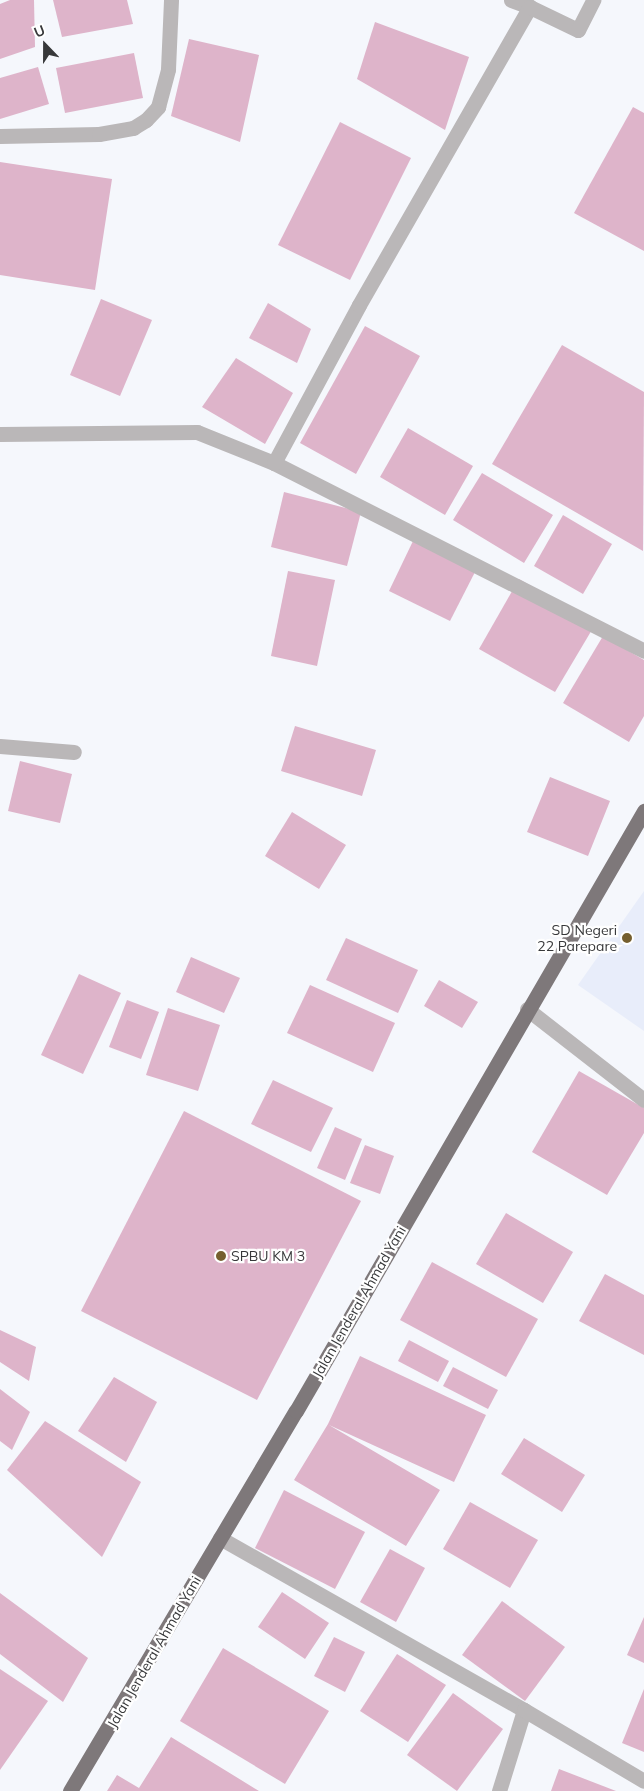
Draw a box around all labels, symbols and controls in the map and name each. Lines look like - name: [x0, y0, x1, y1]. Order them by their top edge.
- north arrow: [20, 20, 70, 70]
- text: U: [31, 21, 48, 41]
- place label: SD Negeri 22 Parepare: [537, 922, 617, 954]
- marker: SD Negeri 22 Parepare: [621, 932, 633, 944]
- street label: Jalan Jenderal Ahmad Yani: [309, 1223, 409, 1381]
- place label: SPBU KM 3: [231, 1248, 305, 1264]
- marker: SPBU KM 3: [215, 1250, 227, 1262]
- street label: Jalan Jenderal Ahmad Yani: [104, 1573, 204, 1731]

